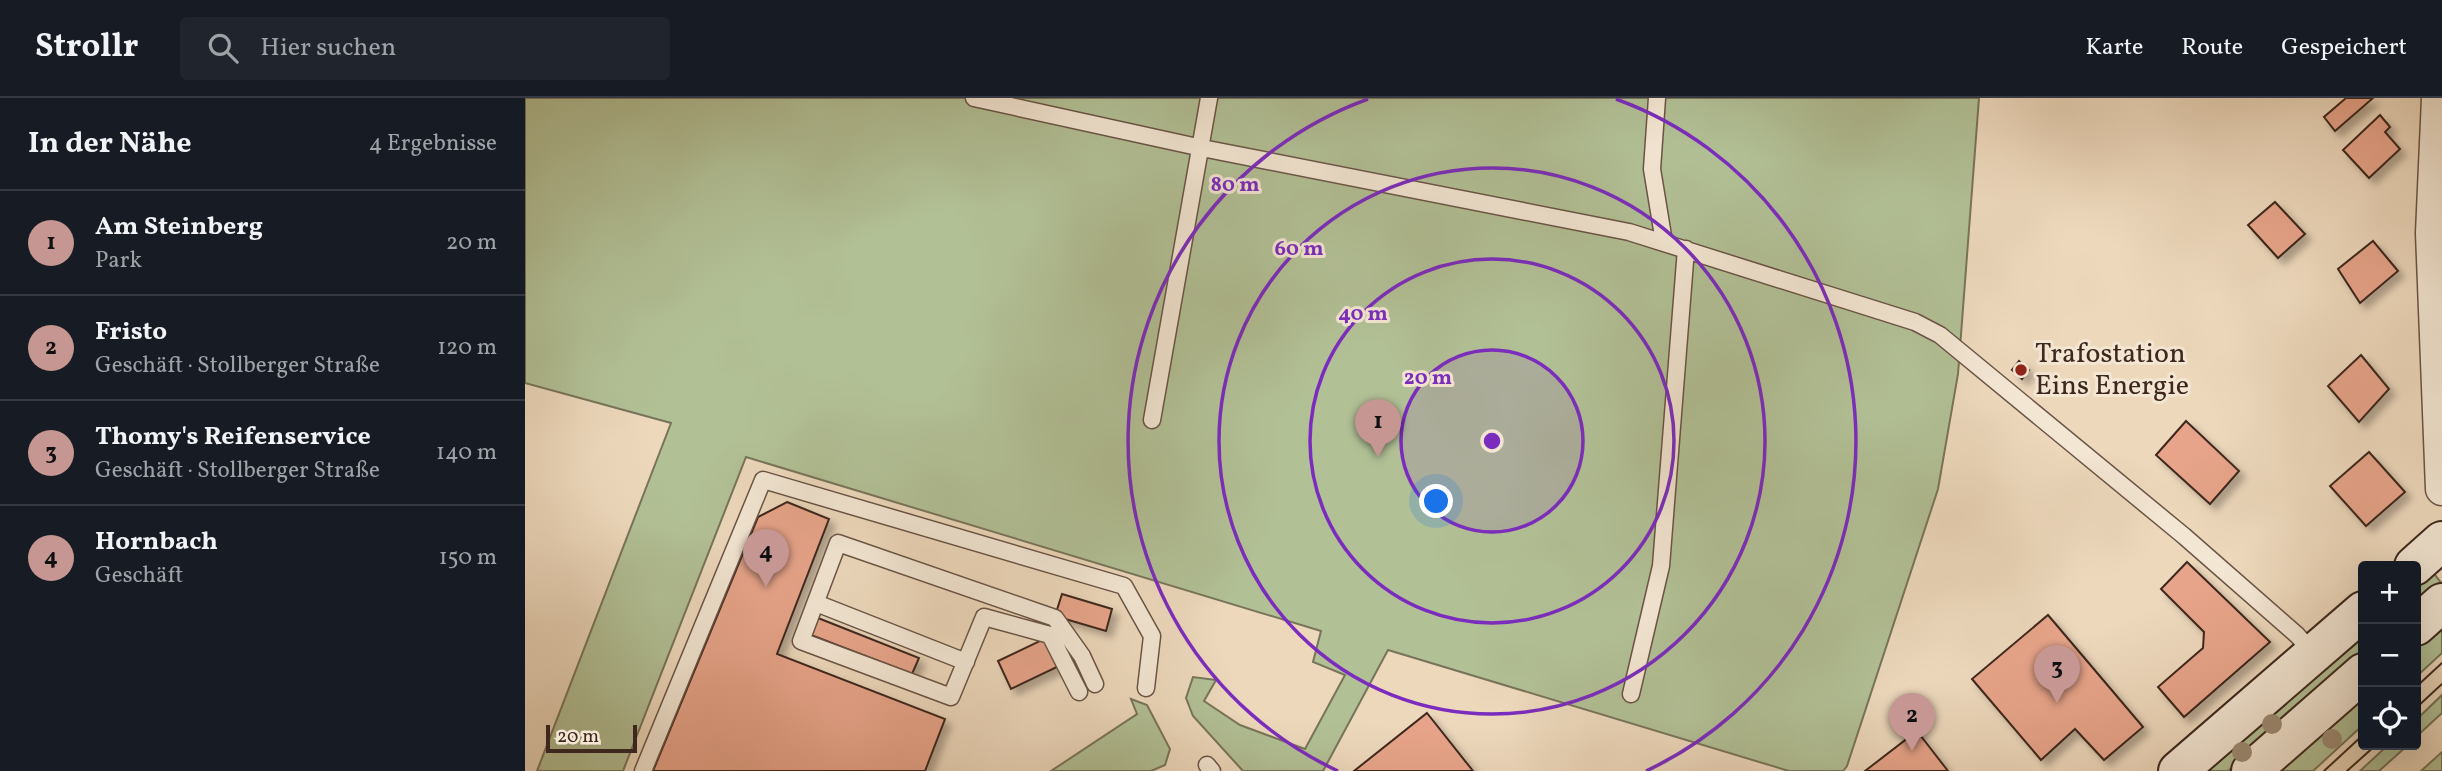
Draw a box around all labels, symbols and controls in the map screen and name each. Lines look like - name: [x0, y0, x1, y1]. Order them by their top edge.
- search box: [180, 17, 670, 80]
- text: Strollr: [35, 25, 138, 71]
- icon: search: [204, 29, 242, 67]
- text: Hier suchen: [260, 30, 396, 66]
- text: Karte: [2086, 31, 2143, 65]
- text: Route: [2181, 31, 2243, 65]
- text: Gespeichert: [2281, 31, 2407, 65]
- text: In der Nähe: [28, 123, 192, 165]
- text: 4 Ergebnisse: [369, 128, 497, 160]
- text: 80 m: [1211, 171, 1259, 200]
- text: Am Steinberg: [95, 209, 263, 245]
- text: 1: [46, 227, 56, 259]
- text: 20 m: [446, 227, 497, 259]
- text: 60 m: [1275, 235, 1323, 264]
- text: Park: [95, 245, 142, 277]
- text: 40 m: [1338, 300, 1388, 329]
- text: Fristo: [95, 314, 167, 350]
- text: 2: [45, 332, 57, 364]
- text: 120 m: [437, 332, 497, 364]
- place label: Trafostation Eins Energie: [2035, 335, 2189, 406]
- text: Geschäft · Stollberger Straße: [95, 350, 380, 382]
- marker: Trafostation Eins Energie: [2013, 362, 2029, 378]
- text: 20 m: [1404, 364, 1452, 393]
- pin: 1: [1355, 399, 1401, 457]
- text: Thomy's Reifenservice: [95, 419, 371, 455]
- centre of rings: [1480, 429, 1504, 453]
- text: 3: [45, 437, 57, 469]
- text: 140 m: [436, 437, 497, 469]
- text: Geschäft · Stollberger Straße: [95, 455, 380, 487]
- your location: [1419, 484, 1453, 518]
- text: Hornbach: [95, 524, 218, 560]
- pin: 4: [743, 529, 789, 587]
- text: 4: [44, 542, 58, 574]
- text: 150 m: [439, 542, 497, 574]
- text: Geschäft: [95, 560, 183, 592]
- map controls: [2358, 561, 2421, 750]
- button: +: [2358, 561, 2421, 624]
- button: −: [2358, 624, 2421, 687]
- pin: 3: [2034, 645, 2080, 703]
- button: locate: [2358, 687, 2421, 750]
- pin: 2: [1889, 693, 1935, 751]
- scale bar: [546, 722, 637, 754]
- text: 20 m: [557, 724, 599, 750]

